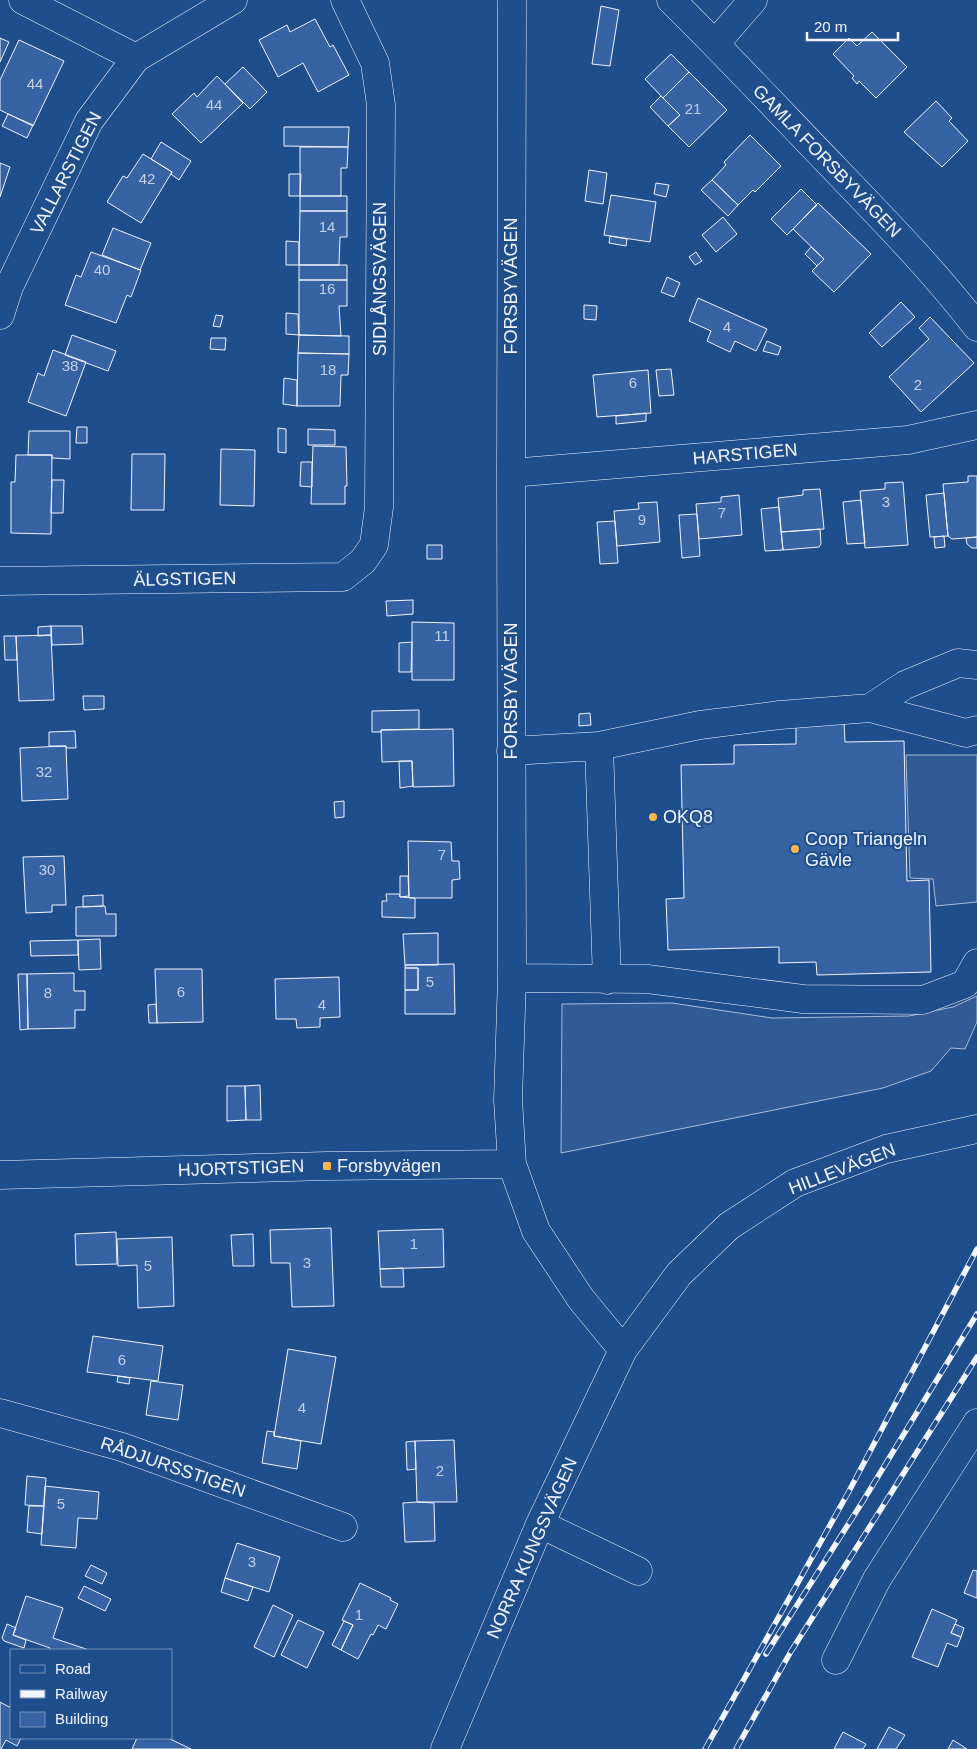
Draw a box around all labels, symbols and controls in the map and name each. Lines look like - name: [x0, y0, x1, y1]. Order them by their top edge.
- scale bar: [807, 10, 898, 42]
- text: 20 m: [814, 18, 847, 35]
- house number: 44: [27, 75, 43, 92]
- street label: GAMLA FORSBYVÄGEN: [749, 81, 905, 241]
- house number: 44: [206, 96, 222, 113]
- house number: 21: [685, 100, 701, 117]
- street label: VALLARSTIGEN: [27, 108, 105, 238]
- house number: 42: [139, 170, 155, 187]
- street label: SIDLÅNGSVÄGEN: [370, 202, 390, 356]
- street label: FORSBYVÄGEN: [501, 217, 521, 355]
- house number: 14: [319, 218, 335, 235]
- house number: 40: [94, 261, 110, 278]
- house number: 16: [319, 280, 335, 297]
- house number: 4: [723, 318, 731, 335]
- house number: 38: [62, 357, 78, 374]
- house number: 18: [320, 361, 336, 378]
- house number: 6: [629, 374, 637, 391]
- house number: 2: [914, 376, 922, 393]
- street label: HARSTIGEN: [692, 439, 798, 469]
- house number: 3: [882, 493, 890, 510]
- house number: 7: [718, 504, 726, 521]
- house number: 9: [638, 511, 646, 528]
- street label: ÄLGSTIGEN: [133, 568, 237, 590]
- street label: FORSBYVÄGEN: [501, 622, 521, 760]
- house number: 11: [434, 627, 450, 644]
- house number: 32: [36, 763, 52, 780]
- place label: OKQ8: [663, 807, 713, 827]
- marker: OKQ8: [647, 811, 659, 823]
- place label: Coop Triangeln Gävle: [805, 829, 927, 870]
- marker: Coop Triangeln Gävle: [789, 843, 801, 855]
- house number: 7: [438, 846, 446, 863]
- house number: 30: [39, 861, 55, 878]
- house number: 5: [426, 973, 434, 990]
- house number: 6: [177, 983, 185, 1000]
- house number: 8: [44, 984, 52, 1001]
- house number: 4: [318, 996, 326, 1013]
- street label: HILLEVÄGEN: [786, 1139, 898, 1199]
- street label: HJORTSTIGEN: [177, 1156, 305, 1180]
- place label: Forsbyvägen: [337, 1156, 441, 1176]
- marker: Forsbyvägen: [321, 1160, 333, 1172]
- house number: 1: [410, 1235, 418, 1252]
- house number: 3: [303, 1254, 311, 1271]
- house number: 5: [144, 1257, 152, 1274]
- house number: 6: [118, 1351, 126, 1368]
- house number: 4: [298, 1399, 306, 1416]
- street label: RÅDJURSSTIGEN: [98, 1433, 248, 1501]
- street label: NORRA KUNGSVÄGEN: [483, 1454, 581, 1642]
- house number: 2: [436, 1462, 444, 1479]
- house number: 5: [57, 1495, 65, 1512]
- house number: 3: [248, 1553, 256, 1570]
- house number: 1: [355, 1606, 363, 1623]
- legend: [10, 1649, 172, 1739]
- text: Road: [55, 1660, 91, 1677]
- text: Railway: [55, 1685, 108, 1702]
- text: Building: [55, 1710, 108, 1727]

